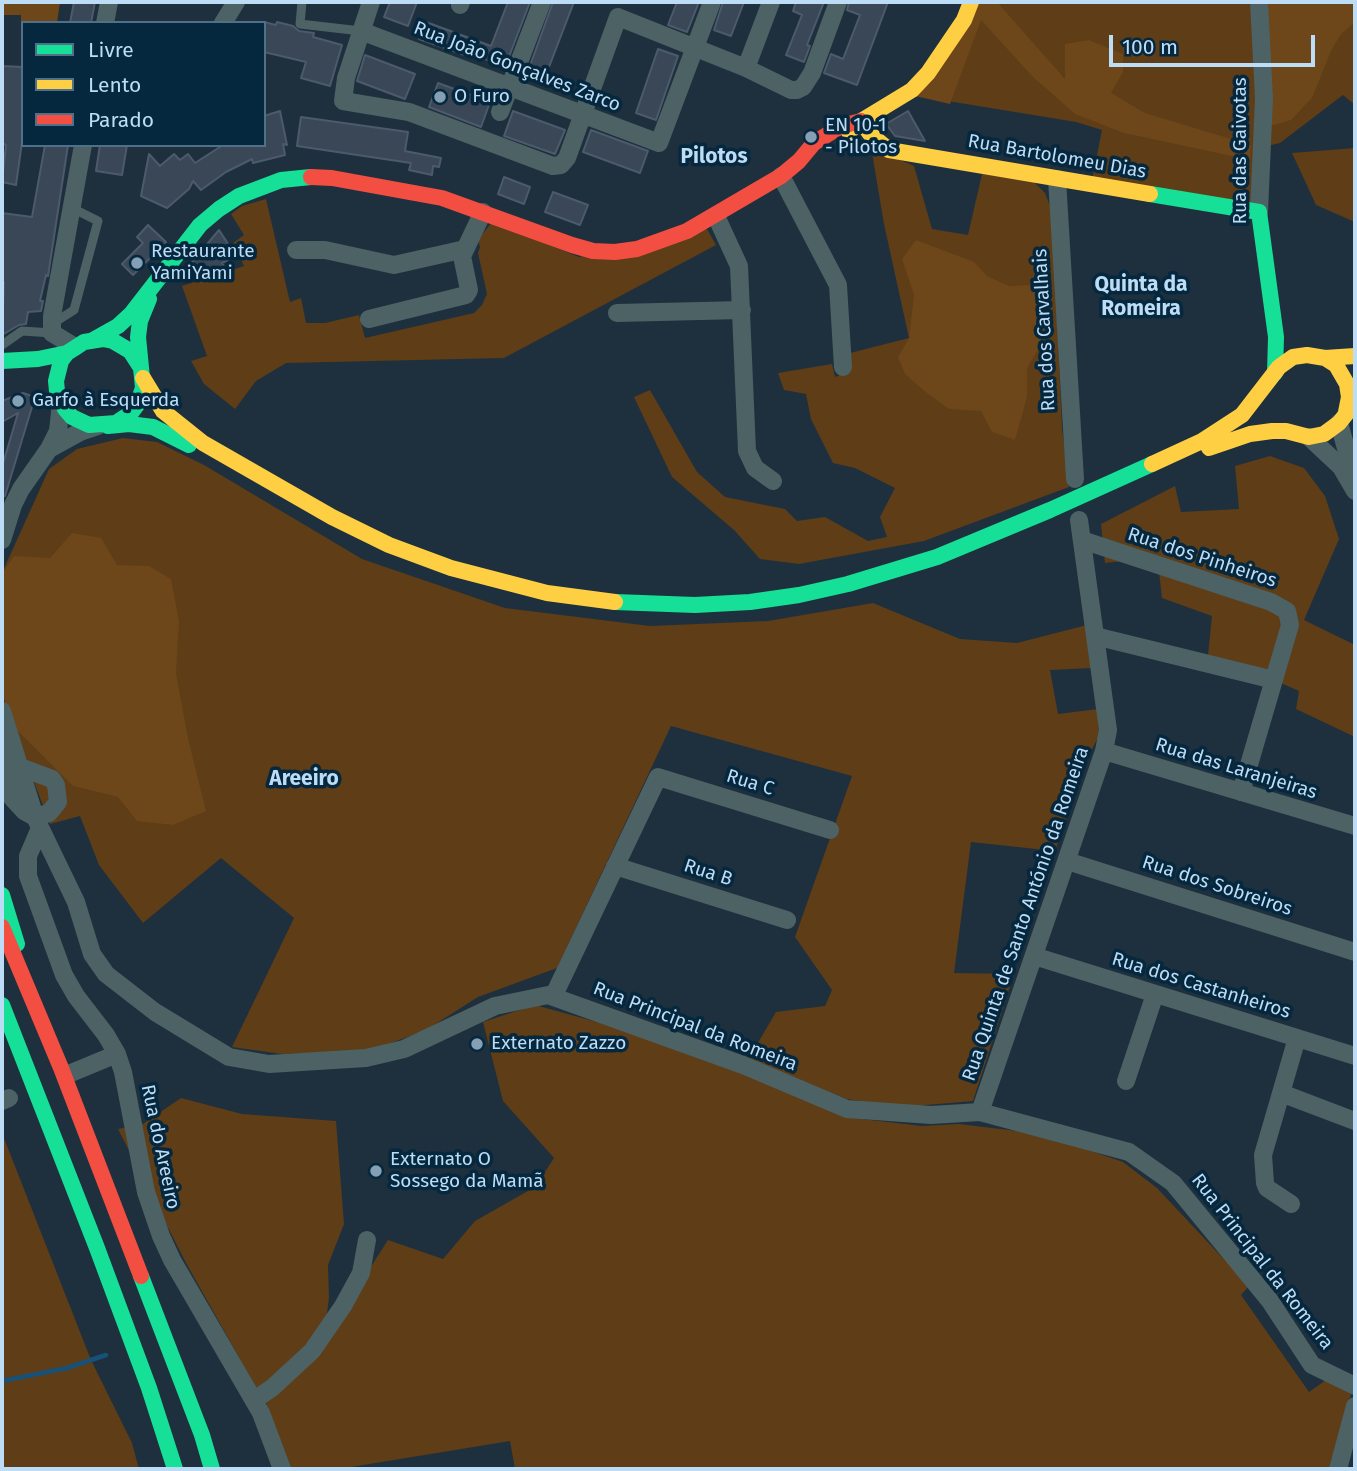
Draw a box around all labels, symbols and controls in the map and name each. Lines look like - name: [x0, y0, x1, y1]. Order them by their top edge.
- street label: Rua João Gonçalves Zarco: [410, 17, 624, 117]
- legend: [21, 21, 266, 147]
- scale bar: [1112, 21, 1318, 65]
- text: 100 m: [1122, 34, 1178, 60]
- text: Livre: [88, 37, 134, 63]
- text: Lento: [88, 72, 141, 98]
- street label: Rua das Gaivotas: [1230, 77, 1252, 225]
- place label: O Furo: [454, 86, 510, 108]
- marker: O Furo: [432, 89, 448, 105]
- text: Parado: [88, 107, 154, 133]
- place label: EN 10-1 - Pilotos: [825, 115, 897, 159]
- marker: EN 10-1 - Pilotos: [803, 129, 819, 145]
- street label: Rua Bartolomeu Dias: [966, 130, 1148, 184]
- district label: Pilotos: [680, 144, 748, 170]
- place label: Restaurante YamiYami: [151, 241, 255, 285]
- street label: Rua dos Carvalhais: [1029, 248, 1061, 412]
- marker: Restaurante YamiYami: [129, 255, 145, 271]
- district label: Quinta da Romeira: [1095, 272, 1187, 322]
- place label: Garfo à Esquerda: [32, 390, 180, 412]
- marker: Garfo à Esquerda: [10, 393, 26, 409]
- street label: Rua dos Pinheiros: [1125, 523, 1279, 593]
- street label: Rua das Laranjeiras: [1152, 734, 1320, 804]
- street label: Rua Quinta de Santo António da Romeira: [958, 744, 1094, 1084]
- street label: Rua C: [723, 765, 777, 801]
- district label: Areeiro: [269, 766, 339, 792]
- street label: Rua dos Sobreiros: [1139, 851, 1295, 921]
- street label: Rua B: [681, 855, 735, 891]
- street label: Rua dos Castanheiros: [1109, 948, 1293, 1024]
- street label: Rua Principal da Romeira: [590, 978, 800, 1076]
- place label: Externato Zazzo: [491, 1033, 626, 1055]
- marker: Externato Zazzo: [469, 1036, 485, 1052]
- street label: Rua do Areeiro: [136, 1083, 184, 1211]
- place label: Externato O Sossego da Mamã: [390, 1149, 544, 1193]
- marker: Externato O Sossego da Mamã: [368, 1163, 384, 1179]
- street label: Rua Principal da Romeira: [1186, 1170, 1338, 1354]

